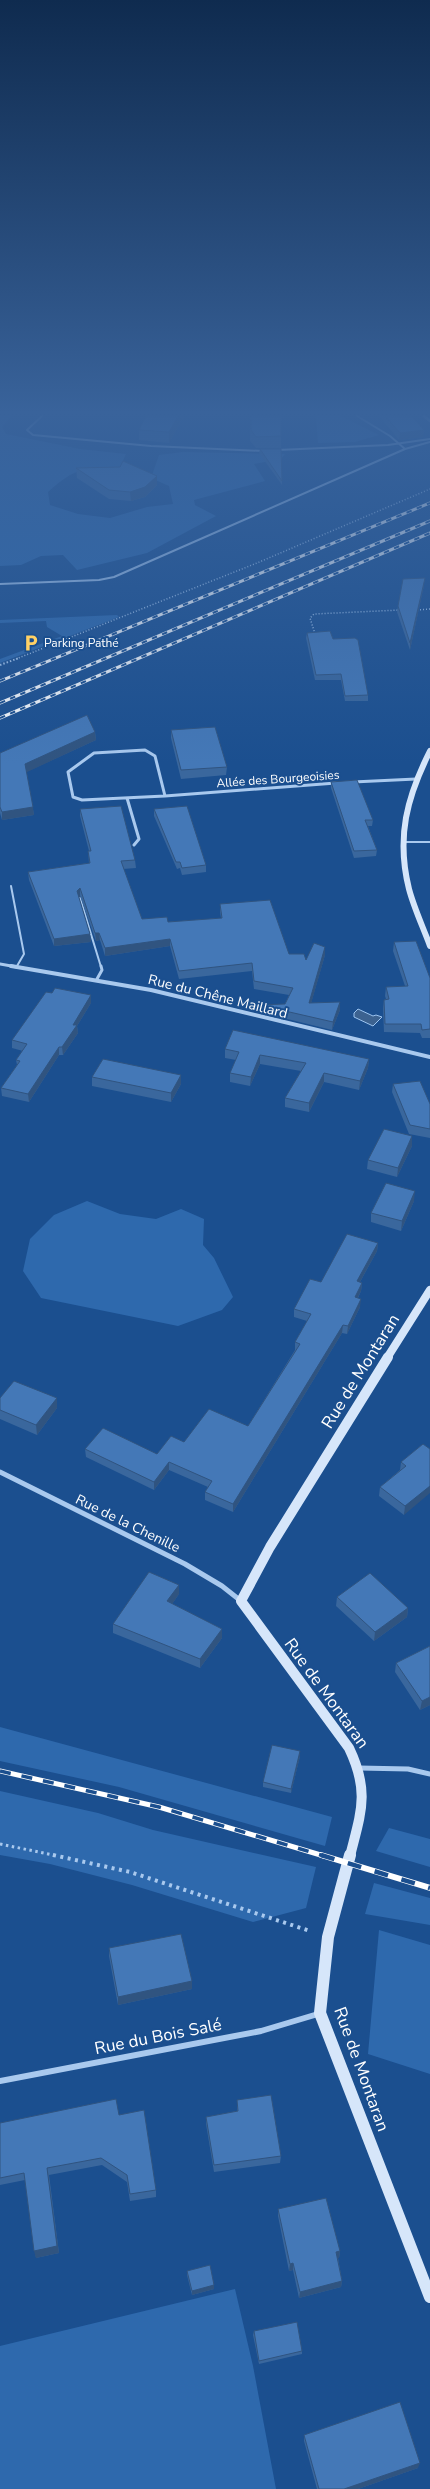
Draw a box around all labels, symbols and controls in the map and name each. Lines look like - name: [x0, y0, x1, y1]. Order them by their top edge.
- parking icon: Parking Pathé: [21, 633, 41, 653]
- place label: Parking Pathé: [44, 635, 119, 651]
- street label: Allée des Bourgeoisies: [216, 767, 340, 791]
- street label: Rue du Chêne Maillard: [146, 970, 290, 1023]
- street label: Rue de Montaran: [316, 1310, 405, 1433]
- street label: Rue de la Chenille: [72, 1490, 183, 1557]
- street label: Rue de Montaran: [279, 1634, 374, 1753]
- street label: Rue de Montaran: [328, 2004, 395, 2135]
- street label: Rue du Bois Salé: [93, 2013, 224, 2060]

